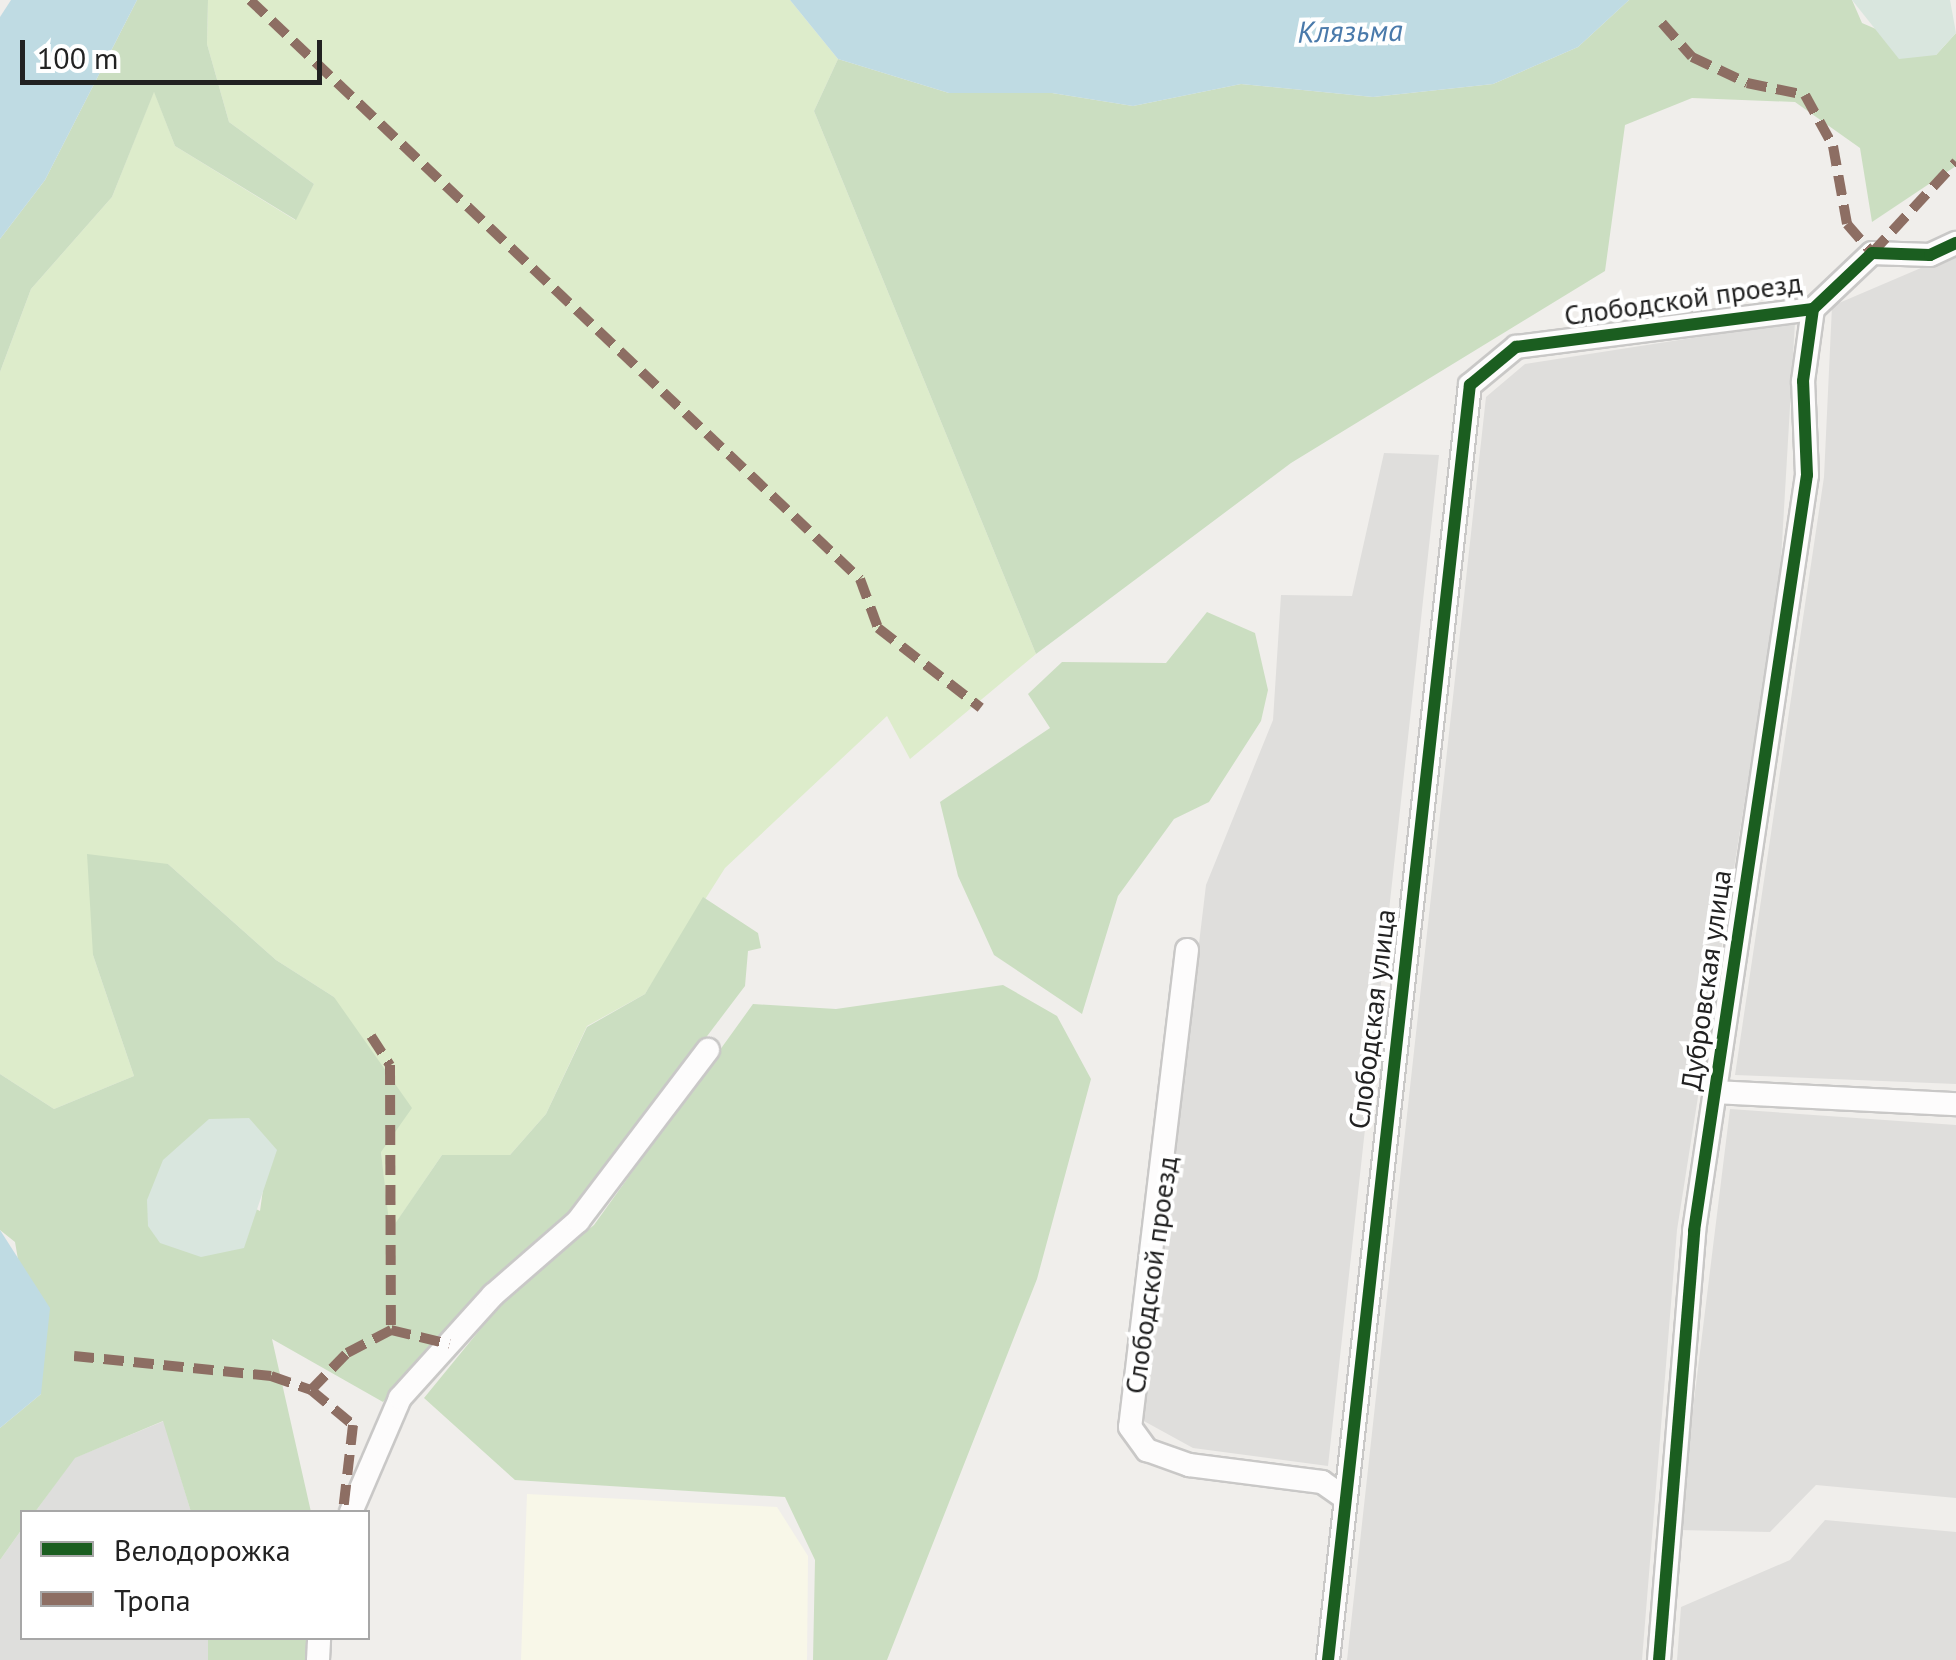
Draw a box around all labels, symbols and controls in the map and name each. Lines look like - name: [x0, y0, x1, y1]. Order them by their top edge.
- water label: Клязьма: [1297, 12, 1403, 50]
- scale bar: [25, 20, 328, 82]
- text: 100 m: [37, 38, 118, 77]
- street label: Слободской проезд: [1562, 266, 1804, 332]
- street label: Дубровская улица: [1674, 868, 1738, 1092]
- street label: Слободская улица: [1342, 907, 1402, 1131]
- street label: Слободской проезд: [1118, 1154, 1184, 1396]
- legend: [20, 1510, 370, 1640]
- text: Велодорожка: [114, 1530, 291, 1569]
- text: Тропа: [114, 1580, 191, 1619]

